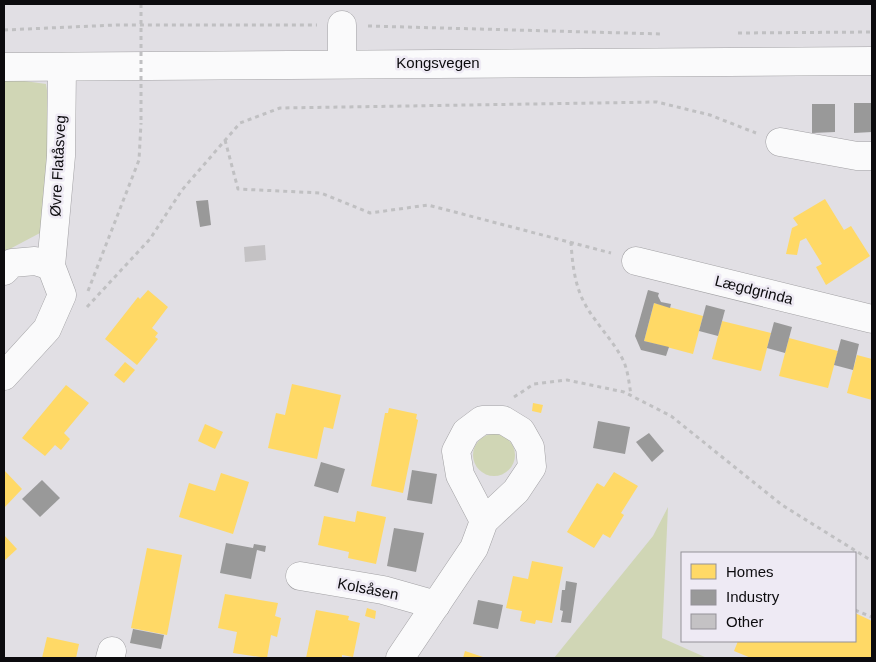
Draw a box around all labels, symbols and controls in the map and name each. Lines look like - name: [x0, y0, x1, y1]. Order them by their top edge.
- street label: Kongsvegen: [396, 54, 480, 71]
- street label: Øvre Flatåsveg: [46, 115, 69, 217]
- street label: Lægdgrinda: [713, 272, 796, 308]
- legend: [681, 552, 856, 642]
- text: Homes: [726, 563, 774, 580]
- street label: Kolsåsen: [336, 574, 400, 603]
- text: Industry: [726, 588, 780, 605]
- text: Other: [726, 613, 764, 630]

